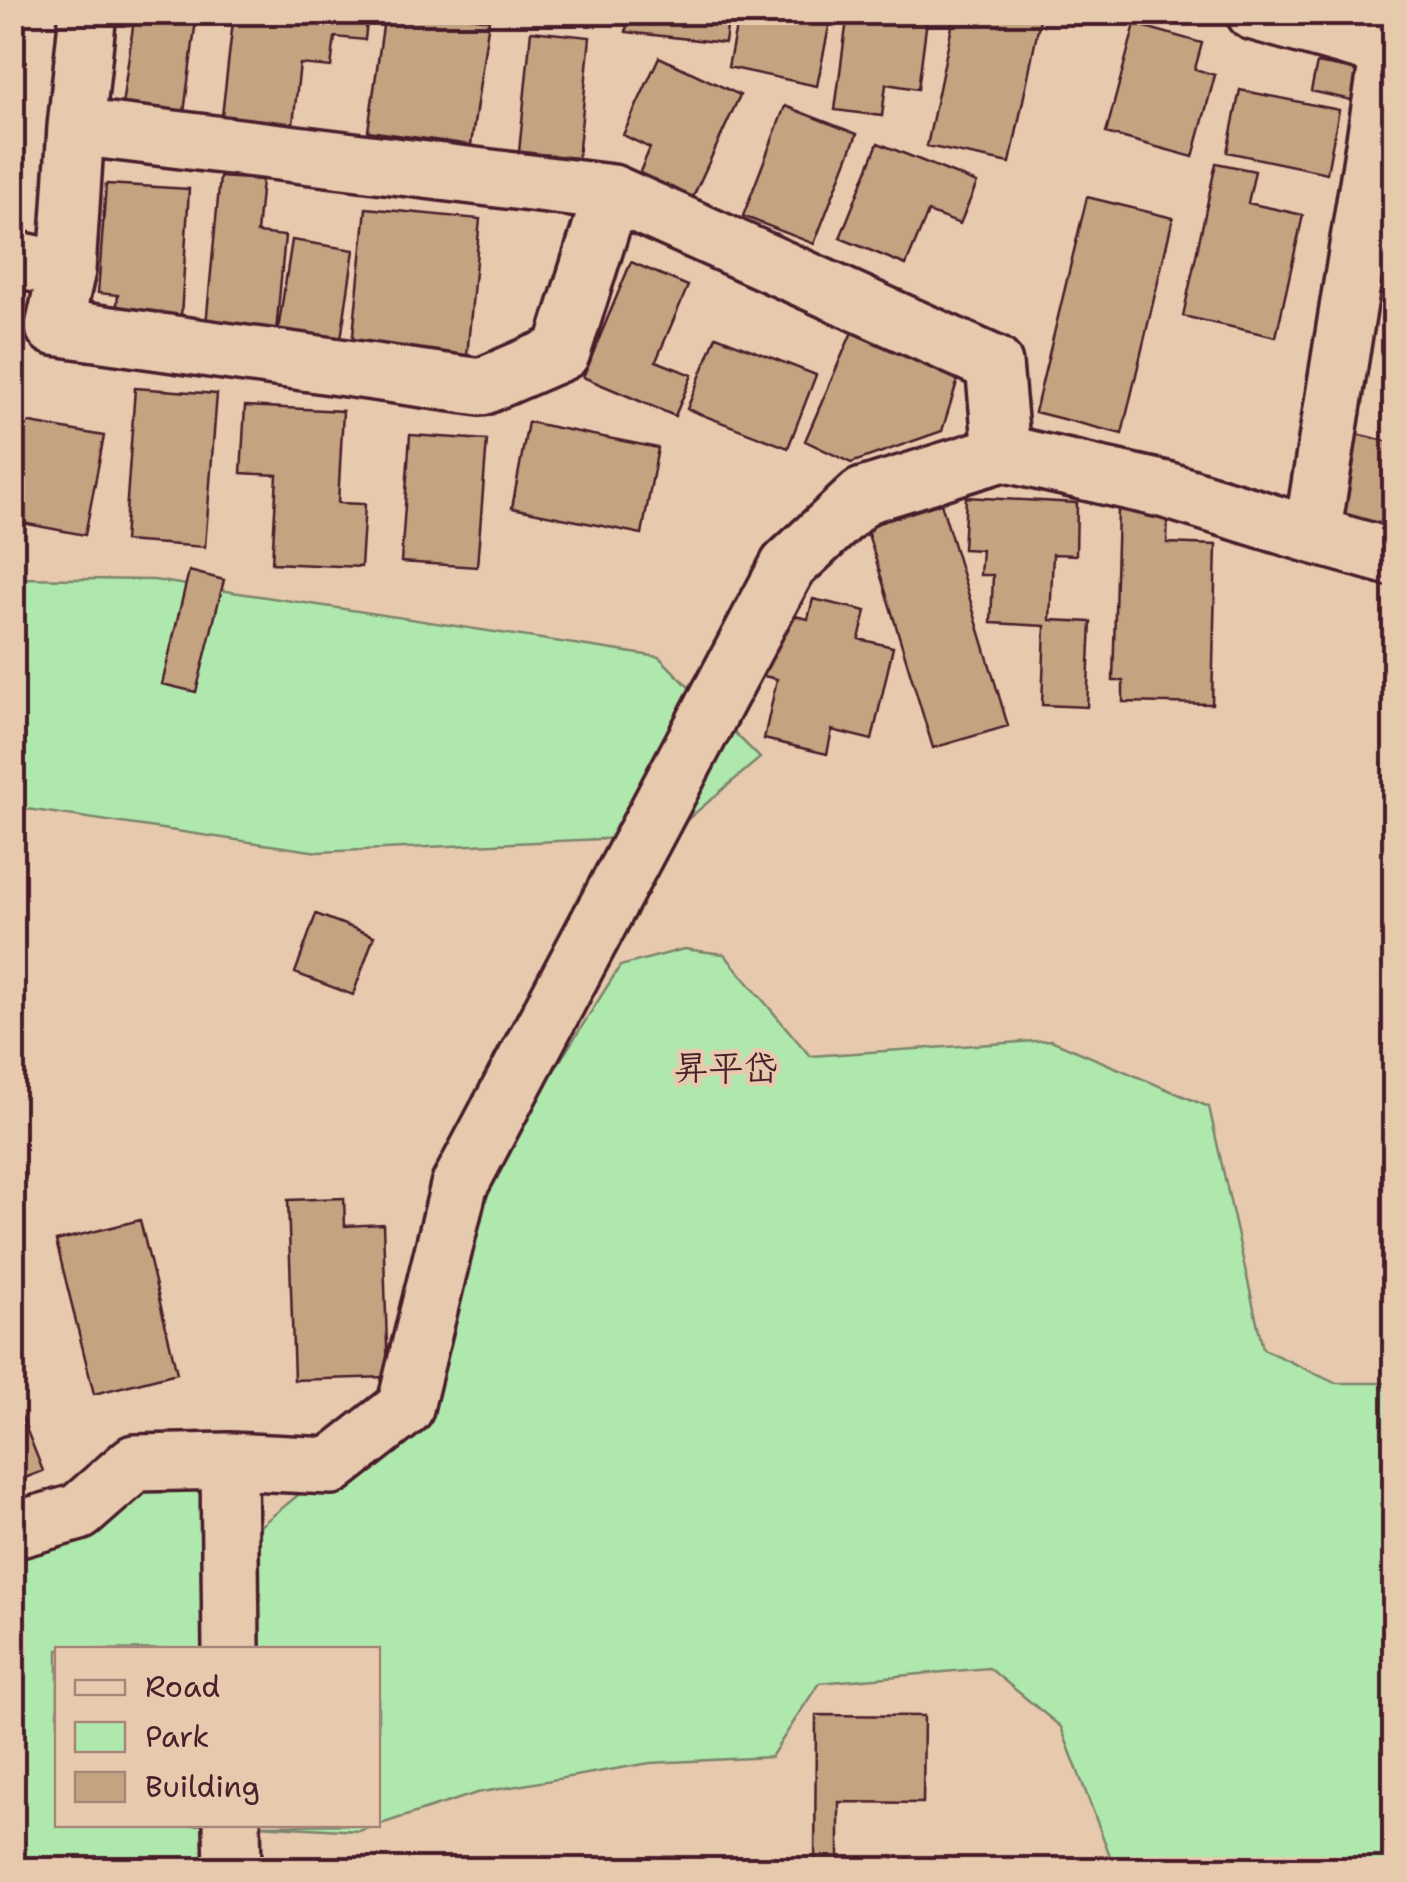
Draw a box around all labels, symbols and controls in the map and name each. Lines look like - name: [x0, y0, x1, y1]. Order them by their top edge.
- district label: 昇平岱: [673, 1044, 779, 1091]
- legend: [55, 1647, 380, 1827]
- text: Road: [145, 1666, 220, 1707]
- text: Park: [145, 1716, 209, 1757]
- text: Building: [145, 1766, 260, 1807]

